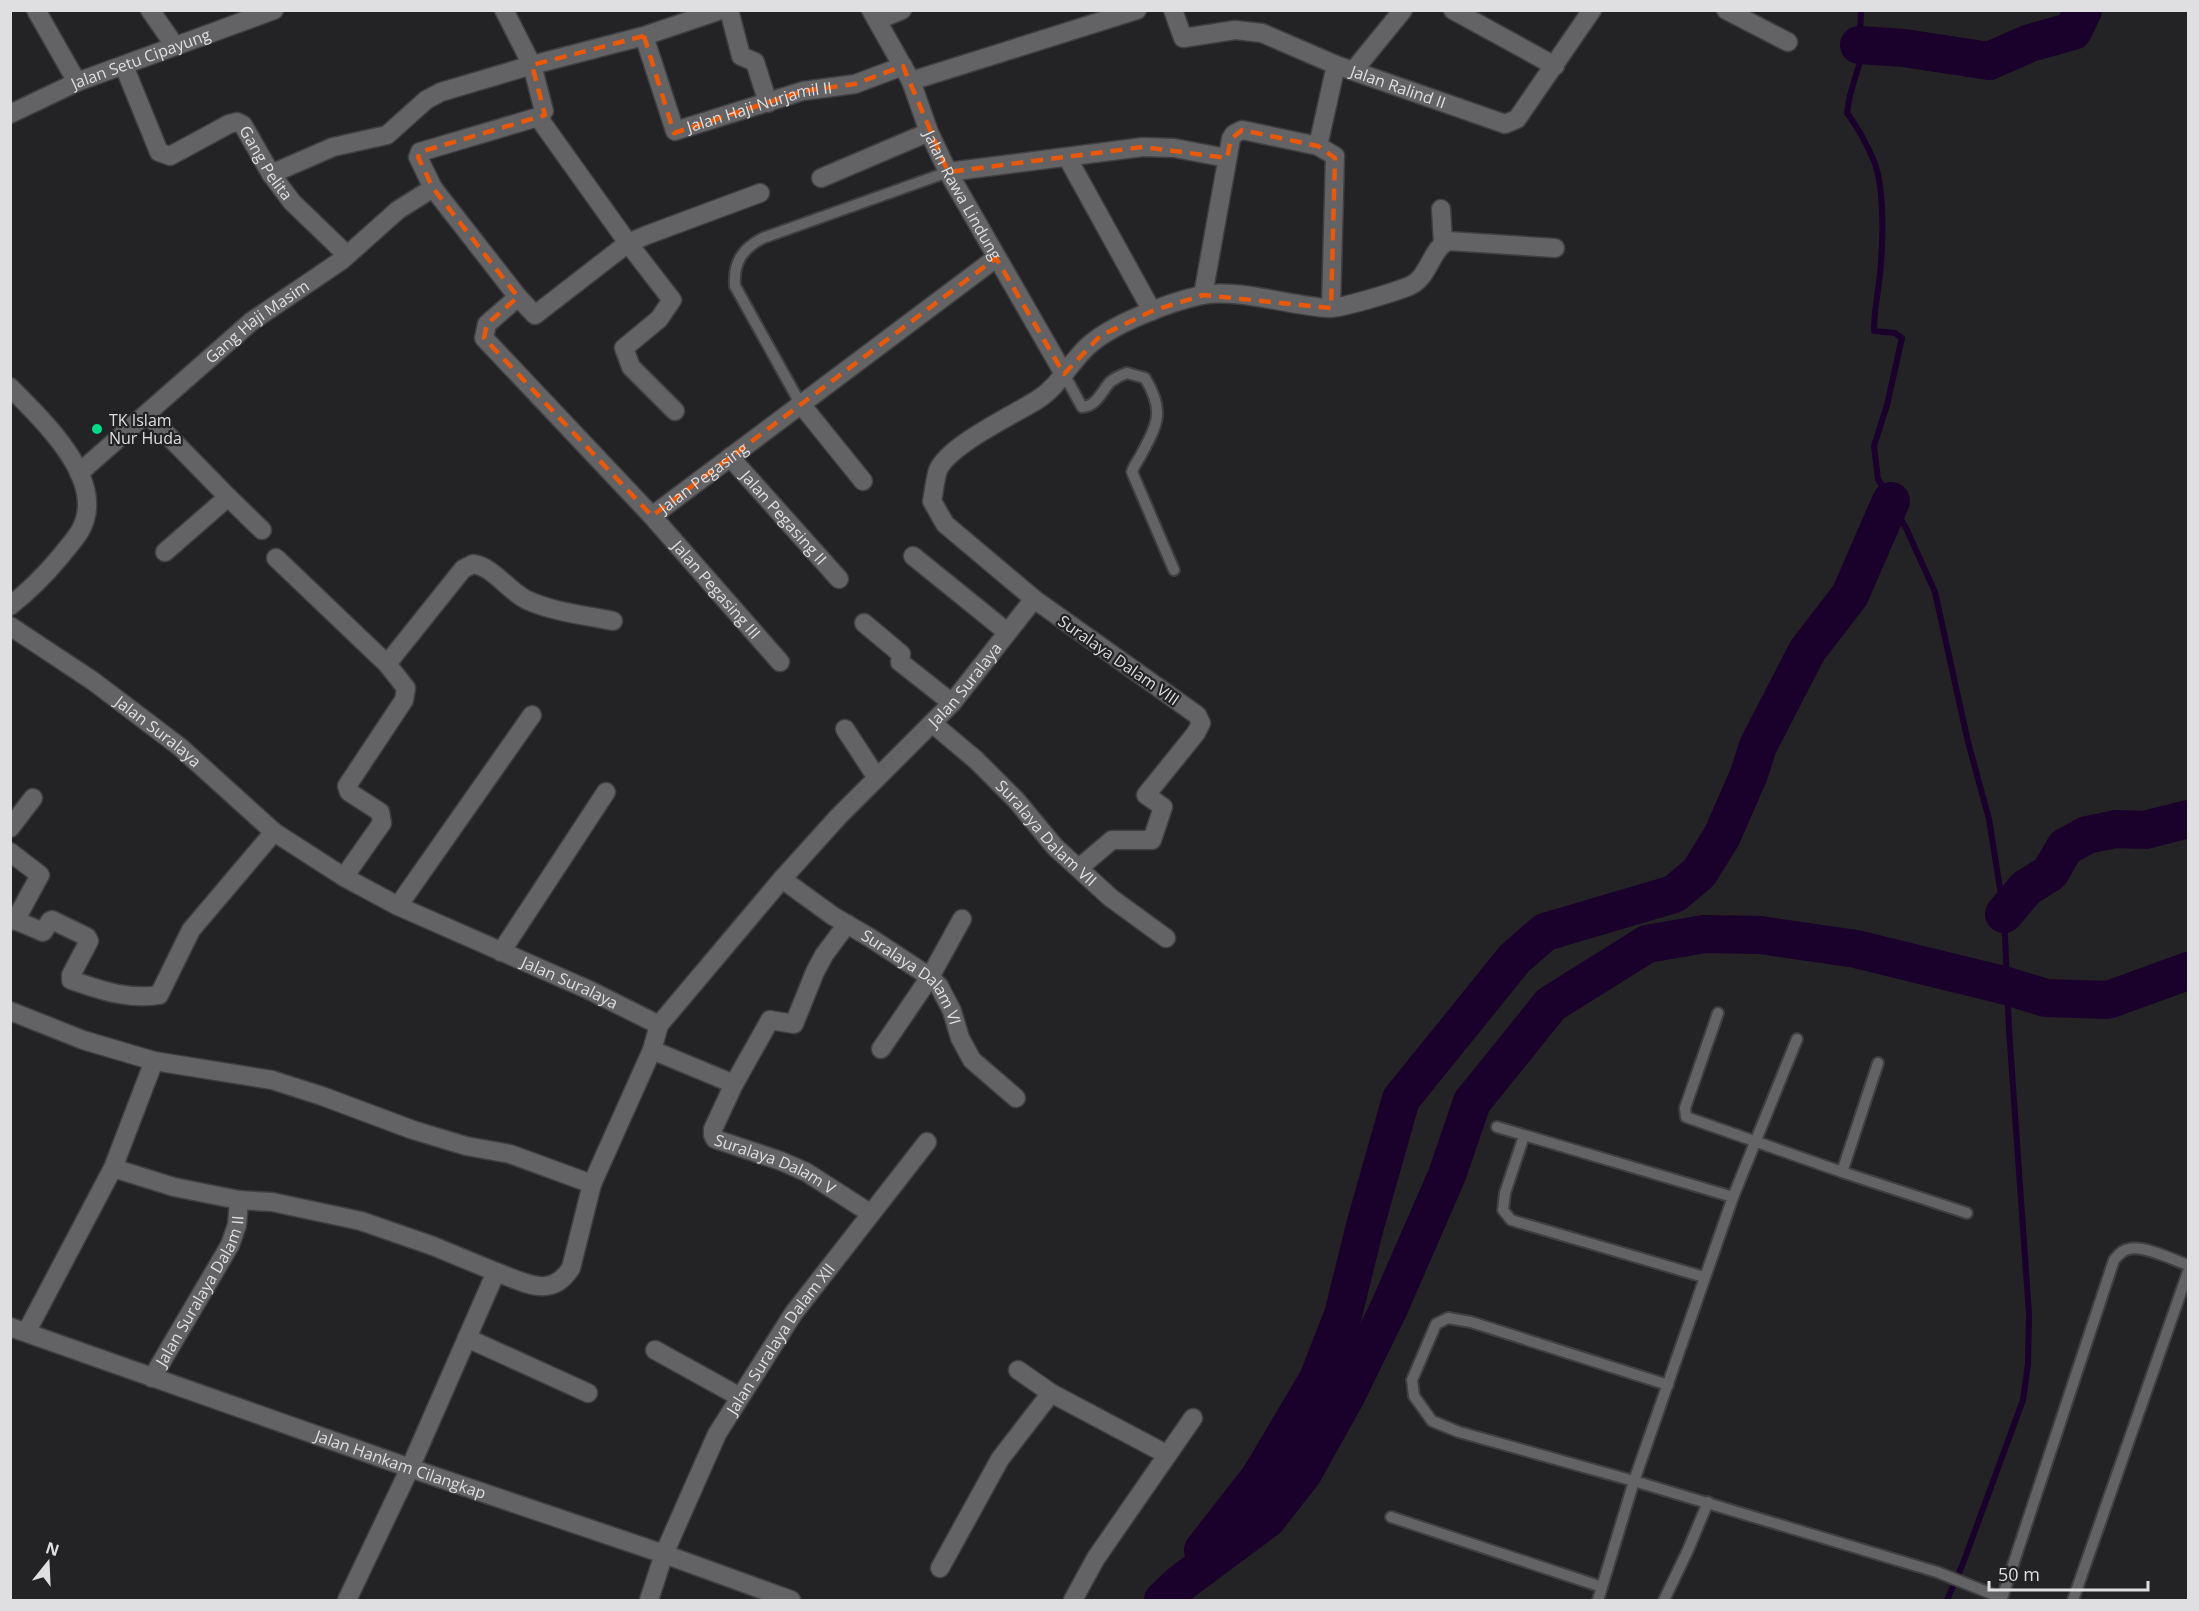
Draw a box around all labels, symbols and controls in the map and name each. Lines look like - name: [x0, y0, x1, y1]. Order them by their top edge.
- street label: Jalan Setu Cipayung: [65, 23, 214, 95]
- street label: Jalan Ralind II: [1346, 59, 1449, 114]
- street label: Jalan Haji Nurjamil II: [682, 76, 833, 138]
- street label: Gang Pelita: [235, 121, 298, 205]
- street label: Jalan Rawa Lindung: [918, 125, 1007, 264]
- street label: Gang Haji Masim: [200, 274, 313, 368]
- place label: TK Islam Nur Huda: [109, 409, 182, 449]
- marker: TK Islam Nur Huda: [90, 422, 104, 436]
- street label: Jalan Pegasing: [652, 437, 753, 520]
- street label: Jalan Pegasing II: [735, 464, 832, 569]
- street label: Jalan Pegasing III: [666, 534, 766, 643]
- street label: Suralaya Dalam VIII: [1054, 610, 1184, 710]
- street label: Jalan Suralaya: [922, 638, 1007, 733]
- street label: Jalan Suralaya: [109, 689, 206, 772]
- street label: Suralaya Dalam VII: [991, 775, 1102, 891]
- street label: Suralaya Dalam VI: [857, 924, 966, 1027]
- street label: Jalan Suralaya: [516, 950, 622, 1014]
- street label: Suralaya Dalam V: [712, 1129, 840, 1199]
- street label: Jalan Suralaya Dalam II: [149, 1215, 249, 1372]
- street label: Jalan Suralaya Dalam XII: [720, 1259, 840, 1420]
- street label: Jalan Hankam Cilangkap: [310, 1424, 489, 1504]
- north arrow: [18, 1533, 78, 1593]
- text: N: [43, 1536, 62, 1561]
- scale bar: [1989, 1554, 2148, 1592]
- text: 50 m: [1998, 1562, 2040, 1586]

